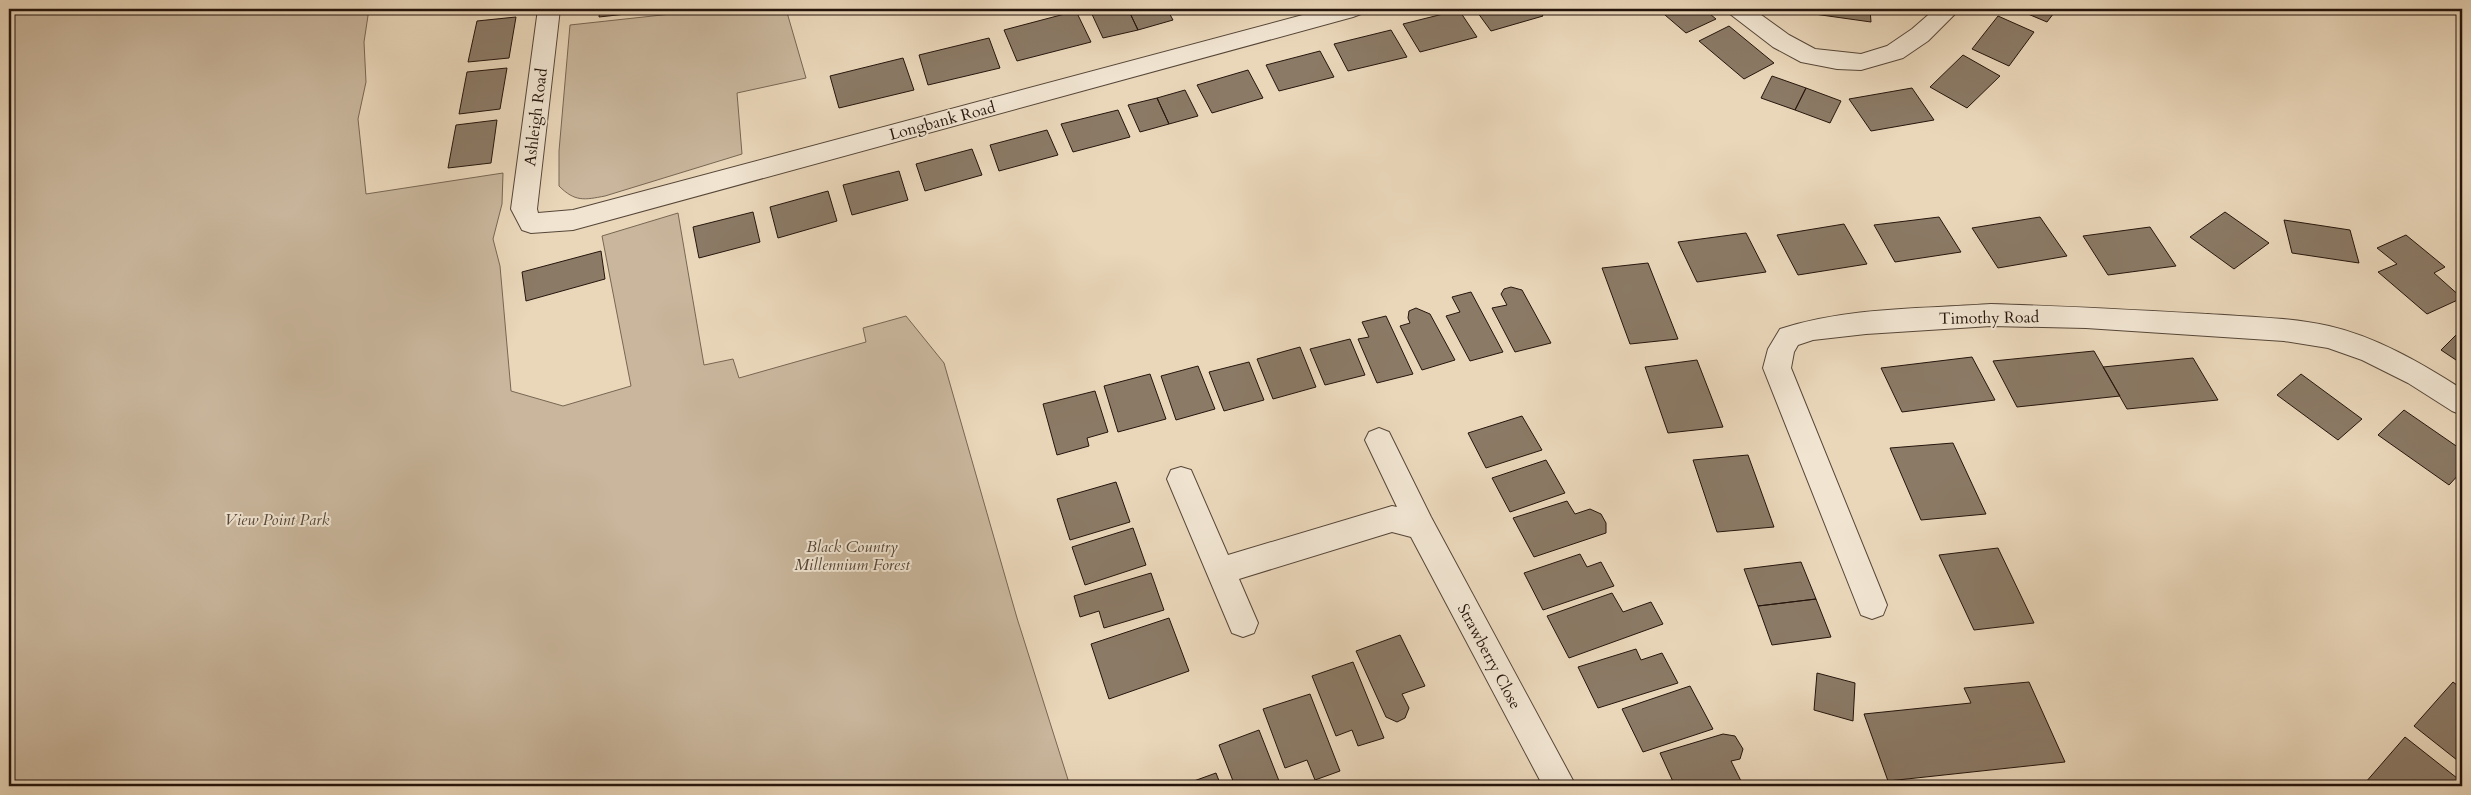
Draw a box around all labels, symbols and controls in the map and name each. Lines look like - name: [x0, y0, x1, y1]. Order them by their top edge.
- street label: Ashleigh Road: [519, 66, 553, 167]
- street label: Longbank Road: [887, 96, 998, 146]
- street label: Timothy Road: [1939, 306, 2040, 330]
- park label: View Point Park: [225, 509, 329, 531]
- park label: Black Country Millennium Forest: [794, 536, 910, 576]
- street label: Strawberry Close: [1452, 600, 1526, 713]

